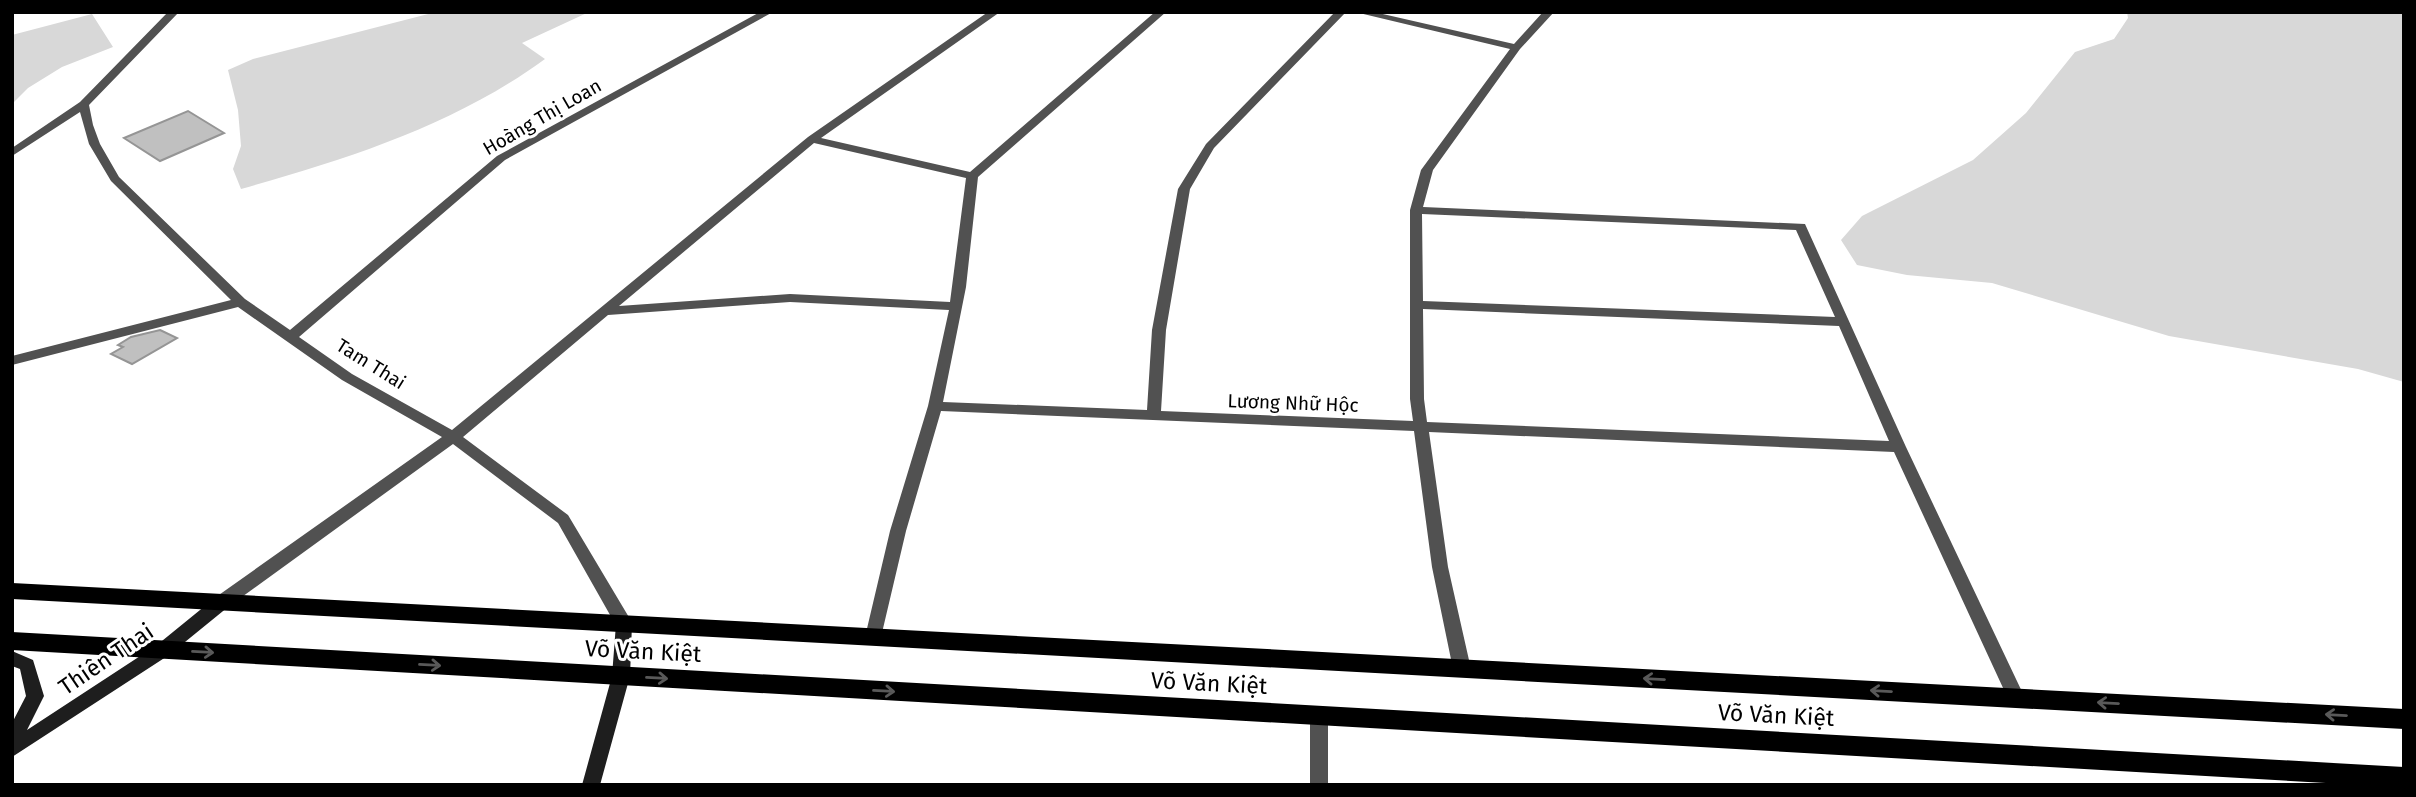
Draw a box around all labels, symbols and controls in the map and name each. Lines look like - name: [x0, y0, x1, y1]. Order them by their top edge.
- street label: Hoàng Thị Loan: [479, 74, 605, 160]
- street label: Tam Thai: [332, 334, 410, 394]
- street label: Lương Nhữ Hộc: [1227, 389, 1359, 417]
- street label: Thiên Thai: [53, 617, 159, 701]
- street label: Võ Văn Kiệt: [584, 634, 703, 668]
- one-way arrow: [191, 646, 213, 659]
- one-way arrow: [418, 659, 441, 672]
- street label: Võ Văn Kiệt: [1150, 666, 1269, 700]
- one-way arrow: [645, 672, 668, 685]
- one-way arrow: [1643, 672, 1666, 685]
- one-way arrow: [1870, 684, 1893, 697]
- one-way arrow: [872, 685, 895, 698]
- one-way arrow: [2098, 696, 2120, 709]
- street label: Võ Văn Kiệt: [1717, 698, 1836, 732]
- one-way arrow: [2325, 708, 2347, 721]

